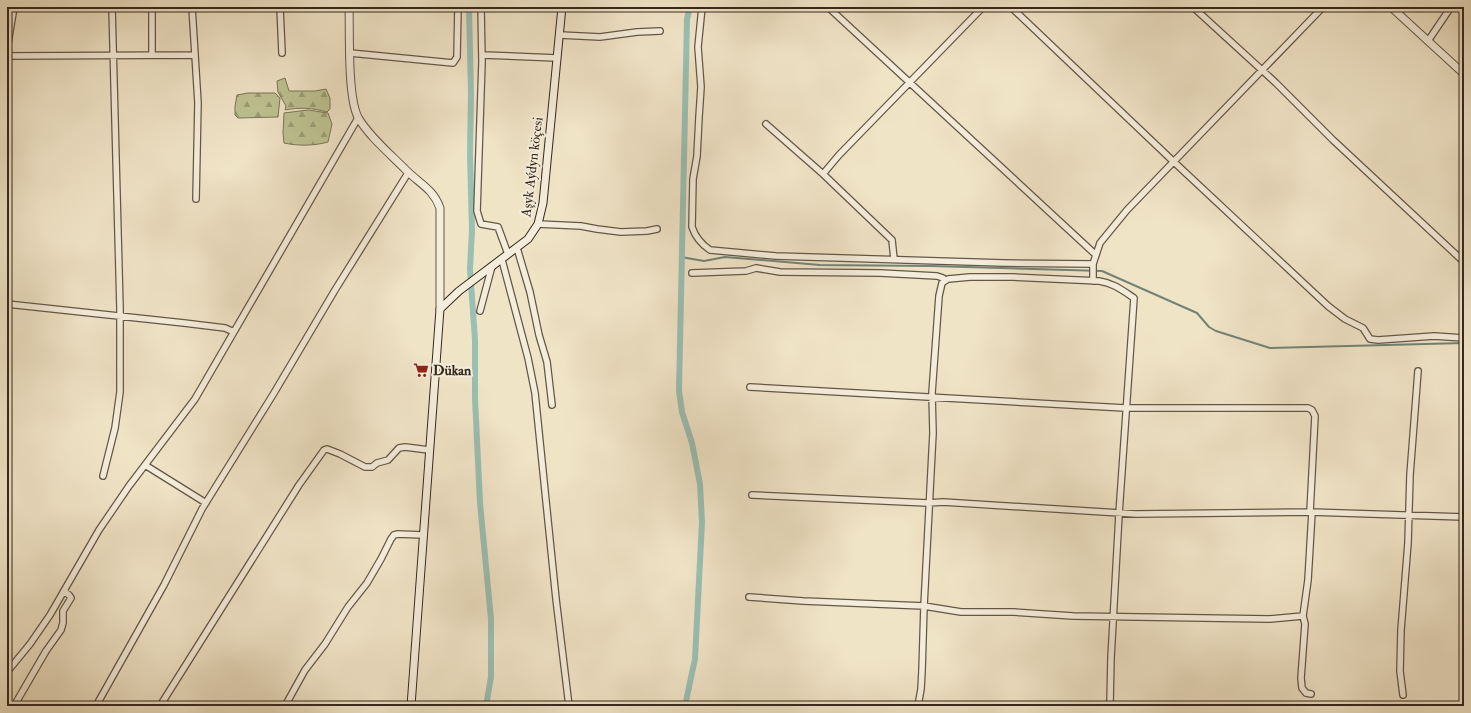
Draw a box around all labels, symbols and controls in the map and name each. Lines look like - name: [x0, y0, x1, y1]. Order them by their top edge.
- street label: Aşyk Aýdyn köçesi: [517, 116, 548, 219]
- supermarket icon: Dükan: [412, 361, 430, 379]
- place label: Dükan: [433, 362, 472, 379]

